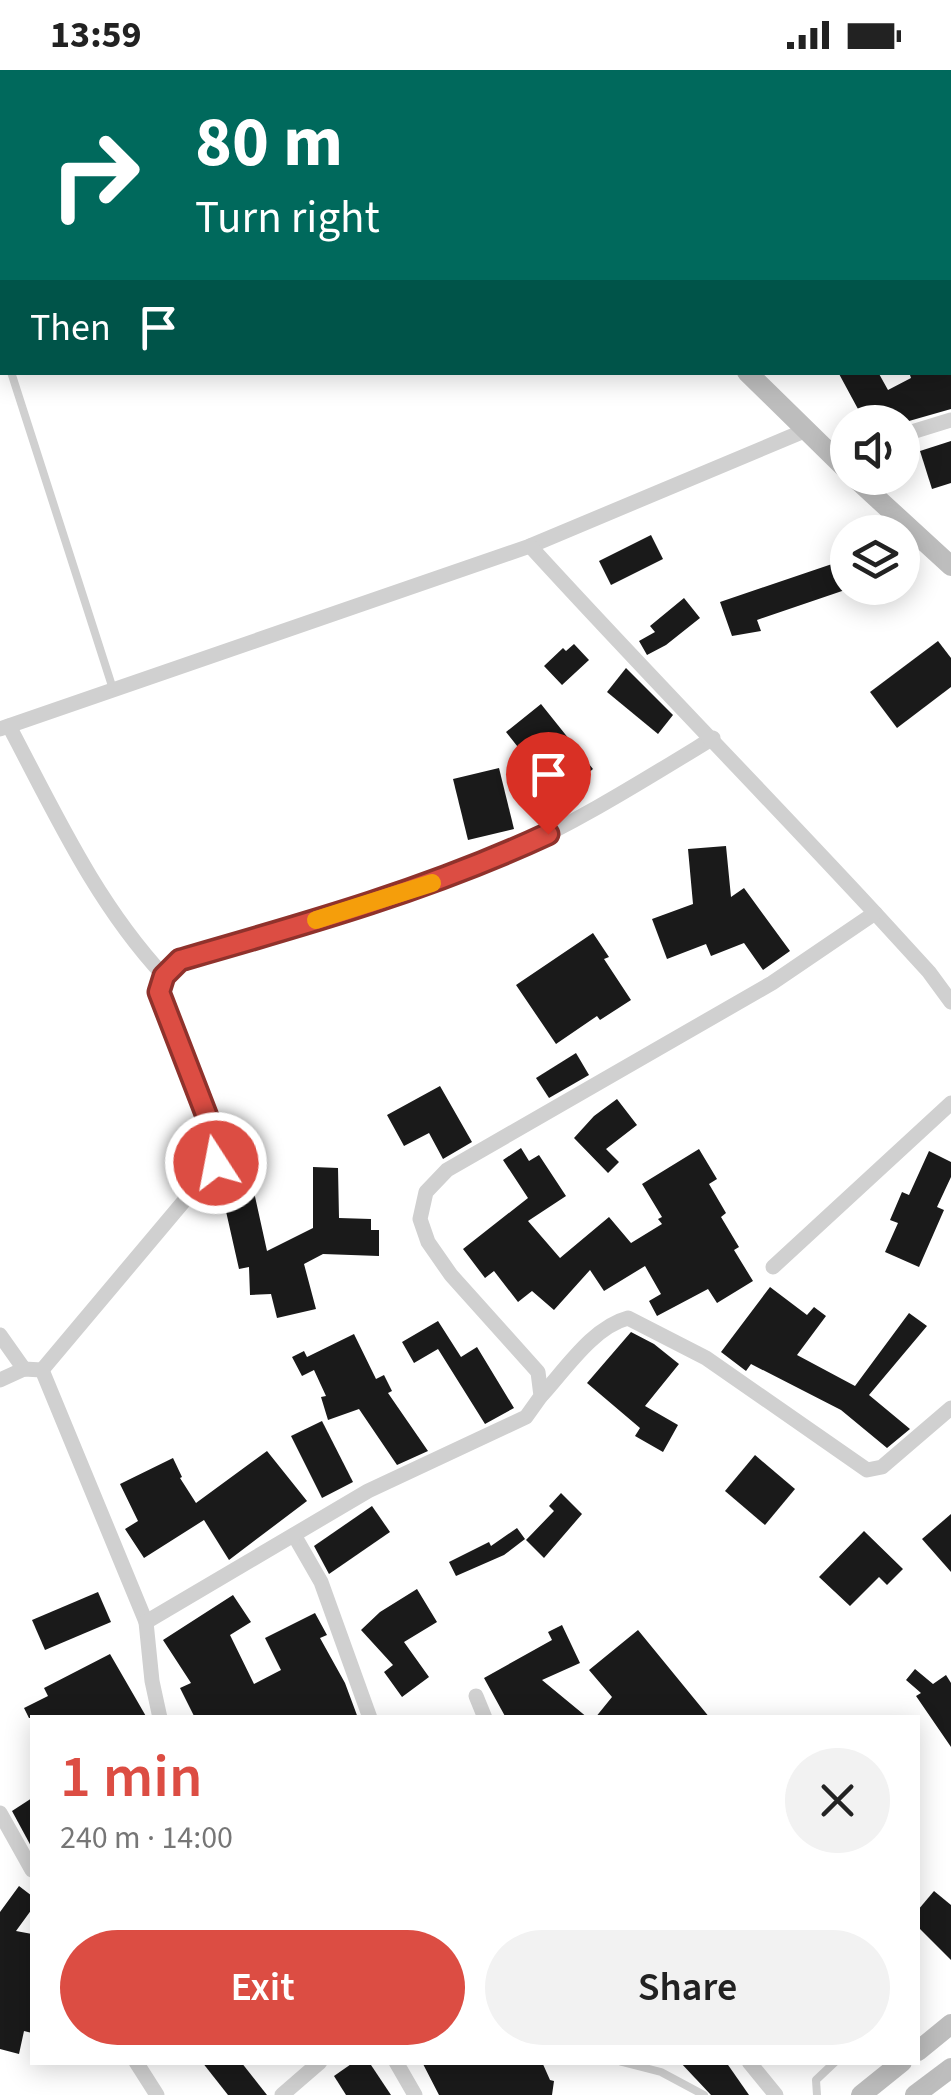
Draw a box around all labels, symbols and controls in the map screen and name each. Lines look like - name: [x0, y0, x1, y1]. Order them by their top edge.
- text: 13:59: [50, 8, 142, 62]
- text: 80 m: [195, 93, 343, 193]
- icon: right: [30, 110, 160, 240]
- text: Turn right: [195, 186, 380, 250]
- icon: arrive: [131, 300, 186, 355]
- text: Then: [30, 301, 111, 355]
- map controls: [830, 405, 920, 605]
- button: sound: [830, 405, 920, 495]
- button: layers: [830, 515, 920, 605]
- pin: [506, 732, 591, 835]
- icon: arrive: [521, 747, 576, 802]
- position arrow: [164, 1111, 268, 1215]
- text: 1 min: [60, 1735, 203, 1820]
- button: close: [785, 1748, 890, 1853]
- text: 240 m · 14:00: [60, 1815, 233, 1861]
- button: Exit: [60, 1930, 465, 2045]
- button: Share: [485, 1930, 890, 2045]

